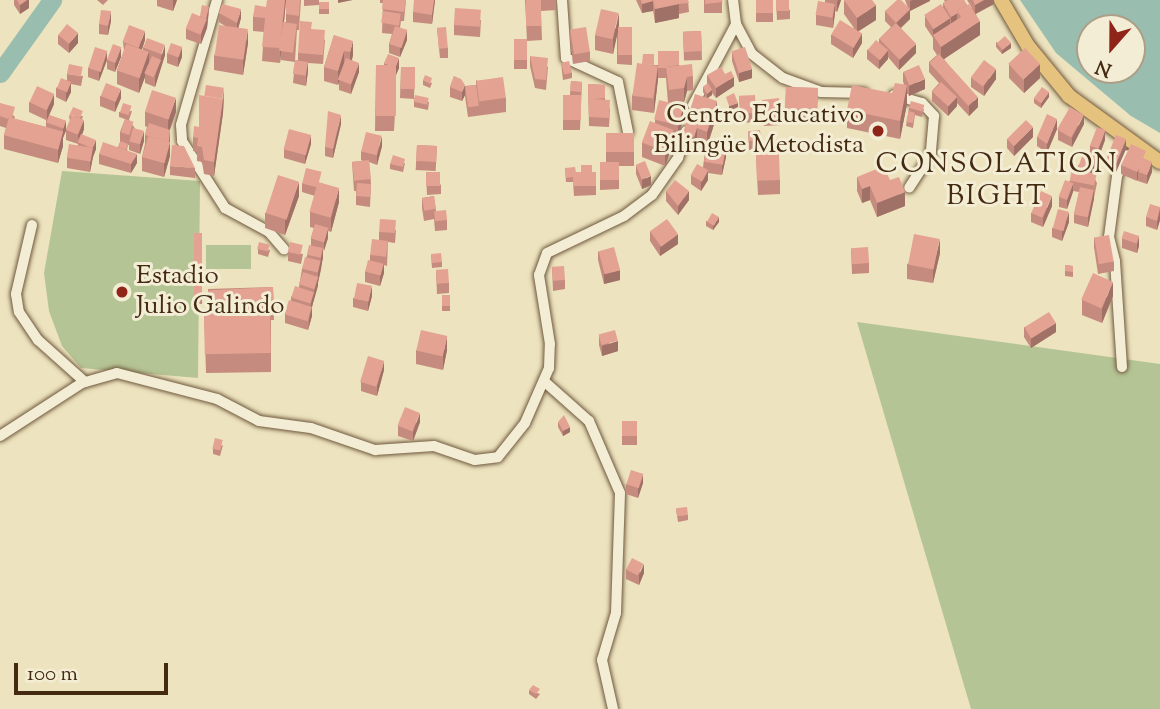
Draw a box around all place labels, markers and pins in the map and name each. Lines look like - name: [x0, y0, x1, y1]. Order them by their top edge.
- place label: Centro Educativo Bilingüe Metodista: [653, 100, 864, 162]
- marker: Centro Educativo Bilingüe Metodista: [870, 123, 886, 139]
- place label: Estadio Julio Galindo: [136, 261, 284, 322]
- marker: Estadio Julio Galindo: [114, 284, 130, 300]

